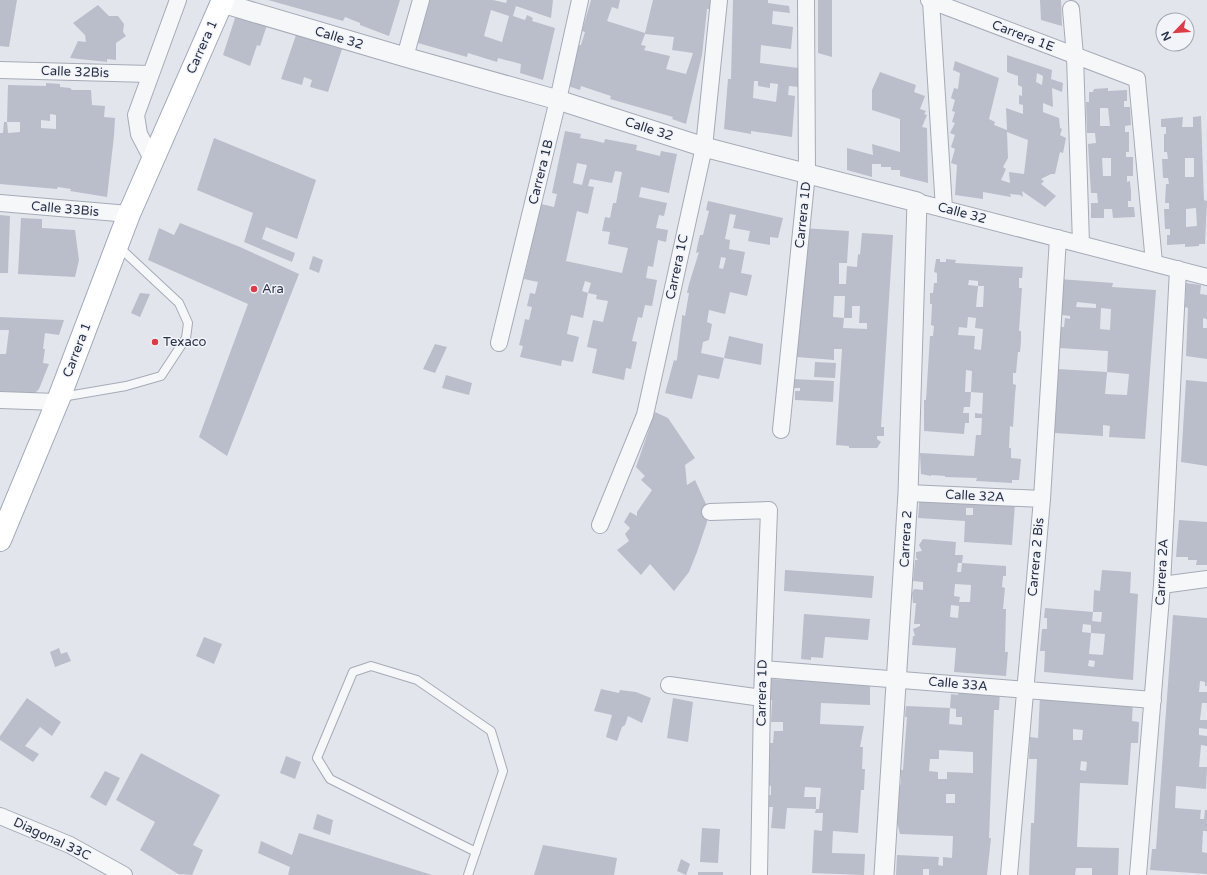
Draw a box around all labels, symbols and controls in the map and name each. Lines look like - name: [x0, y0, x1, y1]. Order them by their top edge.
- north arrow: [1155, 12, 1195, 52]
- street label: Carrera 1E: [990, 17, 1056, 55]
- street label: Carrera 1: [183, 18, 221, 76]
- street label: Calle 32: [313, 23, 365, 53]
- text: N: [1159, 29, 1174, 43]
- street label: Calle 32Bis: [41, 63, 109, 81]
- street label: Calle 32: [623, 114, 675, 144]
- street label: Carrera 1B: [525, 138, 557, 206]
- street label: Carrera 1D: [792, 181, 814, 249]
- street label: Calle 33Bis: [30, 198, 100, 220]
- street label: Calle 32: [936, 199, 988, 227]
- street label: Carrera 1C: [662, 233, 692, 301]
- place label: Ara: [262, 281, 284, 297]
- marker: Ara: [249, 284, 259, 294]
- street label: Carrera 1: [59, 320, 95, 380]
- place label: Texaco: [163, 334, 207, 350]
- marker: Texaco: [150, 337, 160, 347]
- street label: Calle 32A: [945, 486, 1005, 506]
- street label: Carrera 2: [897, 510, 915, 568]
- street label: Carrera 2 Bis: [1025, 517, 1047, 597]
- street label: Carrera 2A: [1152, 538, 1172, 606]
- street label: Carrera 1D: [753, 659, 771, 727]
- street label: Calle 33A: [928, 673, 989, 695]
- street label: Diagonal 33C: [11, 814, 93, 864]

